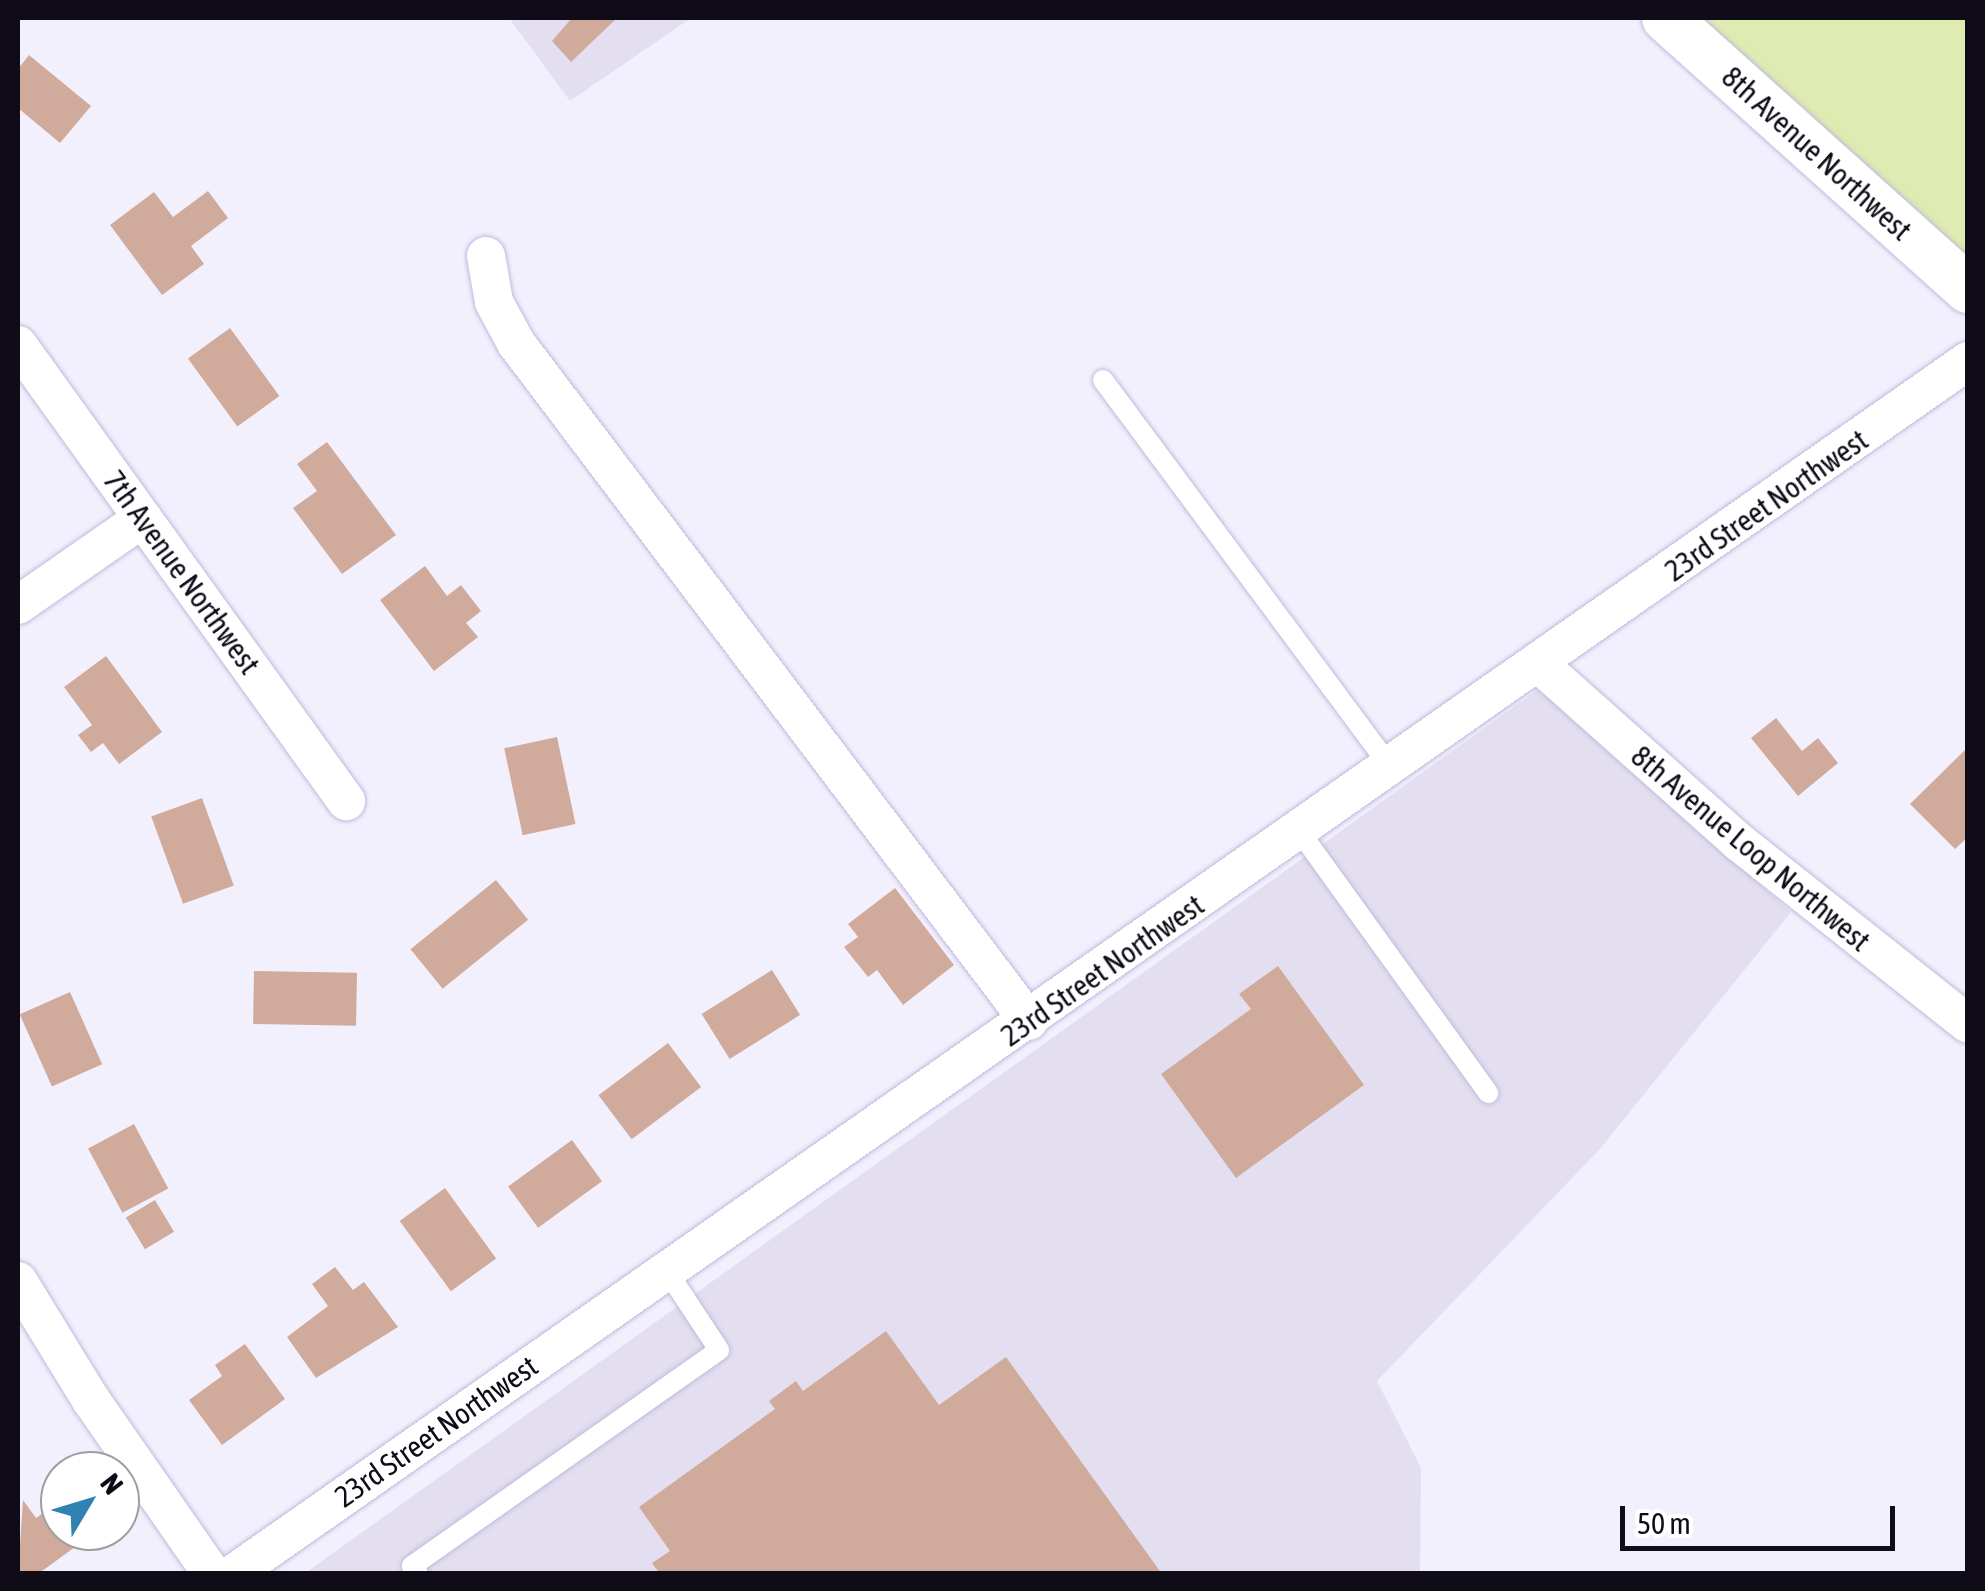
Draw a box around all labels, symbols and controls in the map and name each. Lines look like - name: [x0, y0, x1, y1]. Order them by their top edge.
- street label: 8th Avenue Northwest: [1715, 58, 1919, 248]
- street label: 23rd Street Northwest: [1658, 422, 1874, 588]
- street label: 7th Avenue Northwest: [96, 463, 268, 681]
- street label: 8th Avenue Loop Northwest: [1624, 738, 1878, 958]
- street label: 23rd Street Northwest: [994, 887, 1210, 1053]
- street label: 23rd Street Northwest: [328, 1348, 544, 1514]
- north arrow: [40, 1451, 140, 1551]
- text: N: [94, 1467, 130, 1500]
- scale bar: [1625, 1486, 1900, 1548]
- text: 50 m: [1637, 1506, 1691, 1540]

